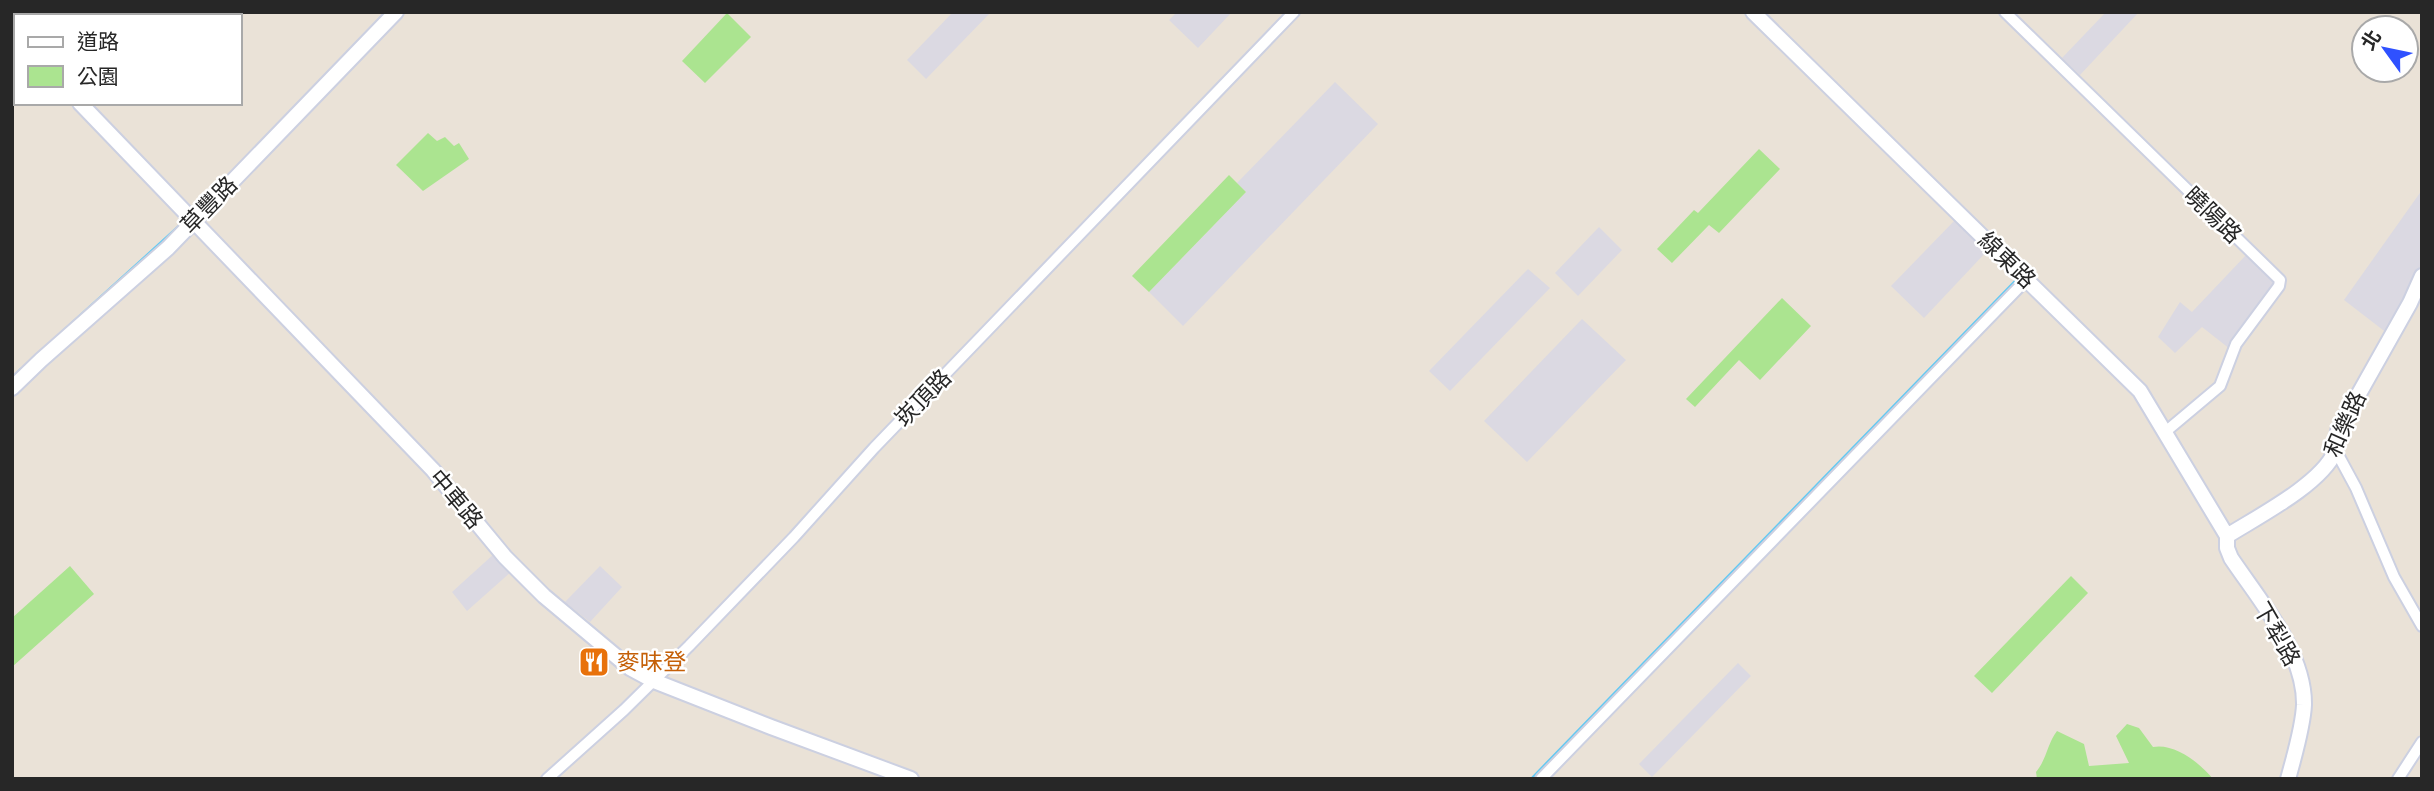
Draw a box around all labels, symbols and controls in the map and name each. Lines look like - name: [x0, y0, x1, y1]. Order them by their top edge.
- legend: [14, 14, 242, 105]
- north arrow: [2350, 14, 2420, 84]
- text: 北: [2356, 26, 2385, 54]
- text: 道路: [77, 29, 119, 53]
- text: 公園: [77, 64, 119, 88]
- street label: 草豐路: [176, 171, 242, 239]
- street label: 曉陽路: [2179, 182, 2247, 248]
- street label: 線東路: [1973, 227, 2041, 293]
- street label: 崁頂路: [890, 364, 956, 432]
- street label: 和樂路: [2319, 387, 2371, 461]
- street label: 中車路: [424, 464, 488, 534]
- street label: 下犁路: [2248, 598, 2306, 670]
- restaurant icon: 麥味登: [577, 645, 611, 679]
- place label: 麥味登: [617, 649, 686, 675]

